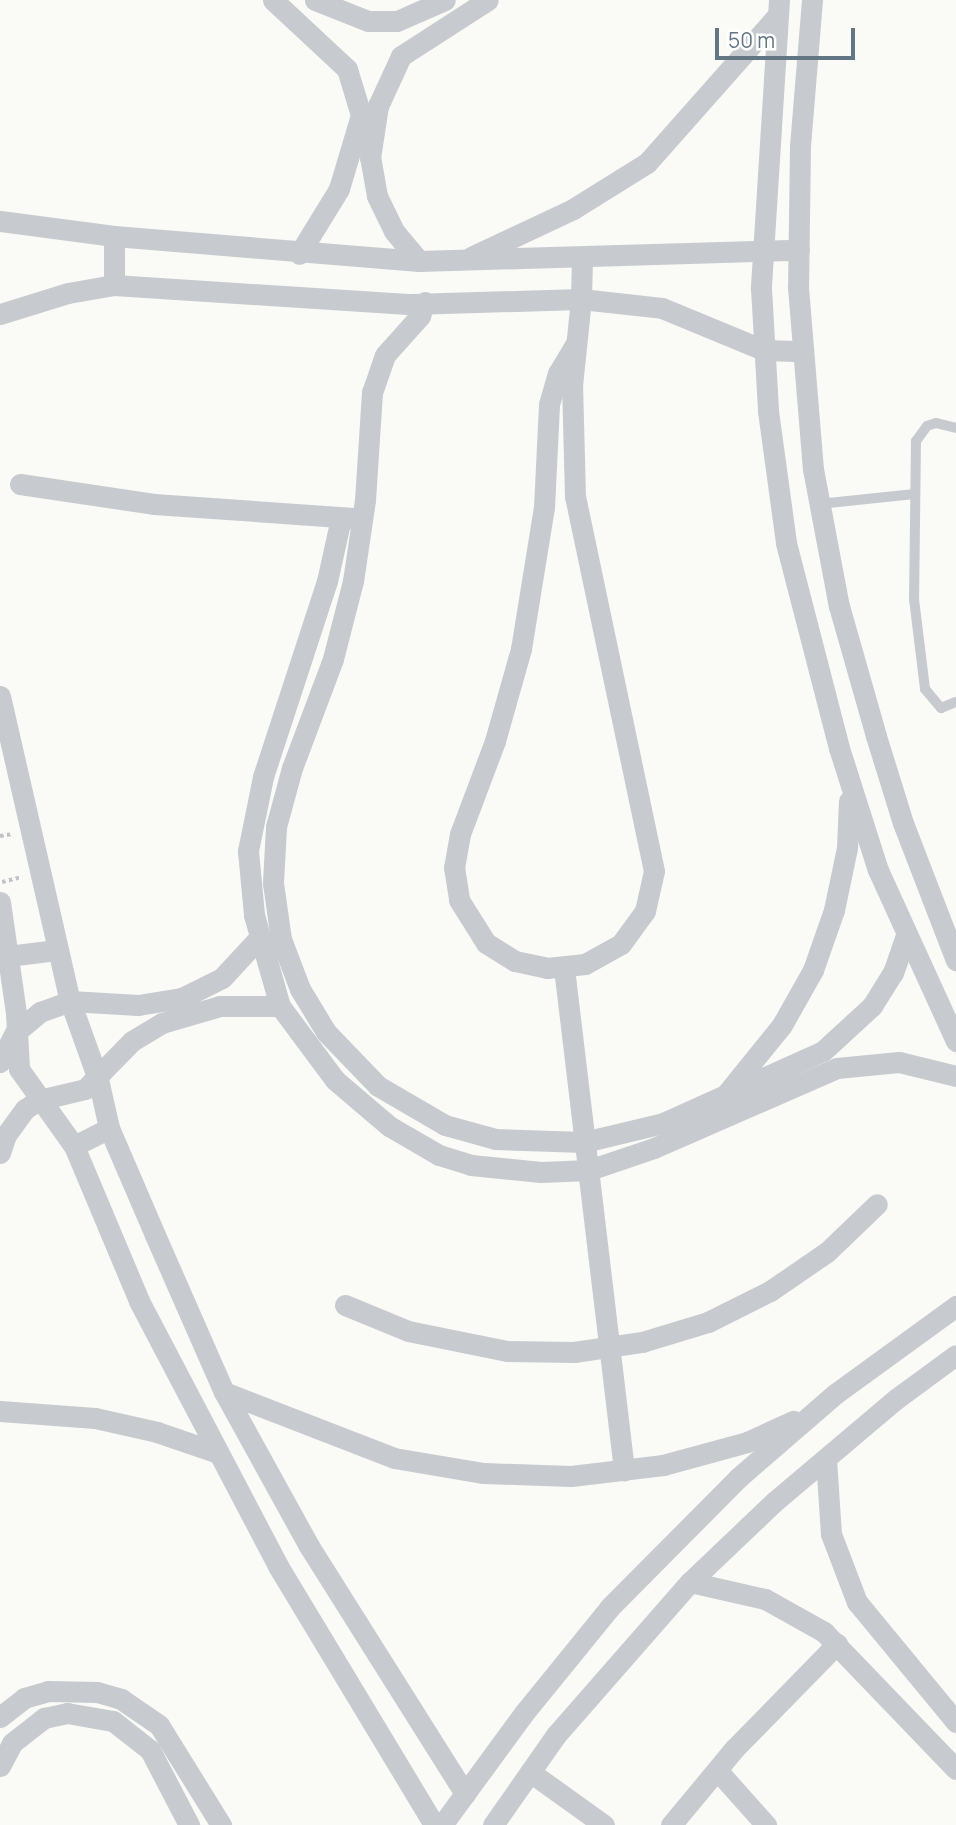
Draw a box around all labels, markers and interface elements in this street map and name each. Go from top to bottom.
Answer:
scale bar [718,14,858,58]
text: 50 m [728,26,775,54]

